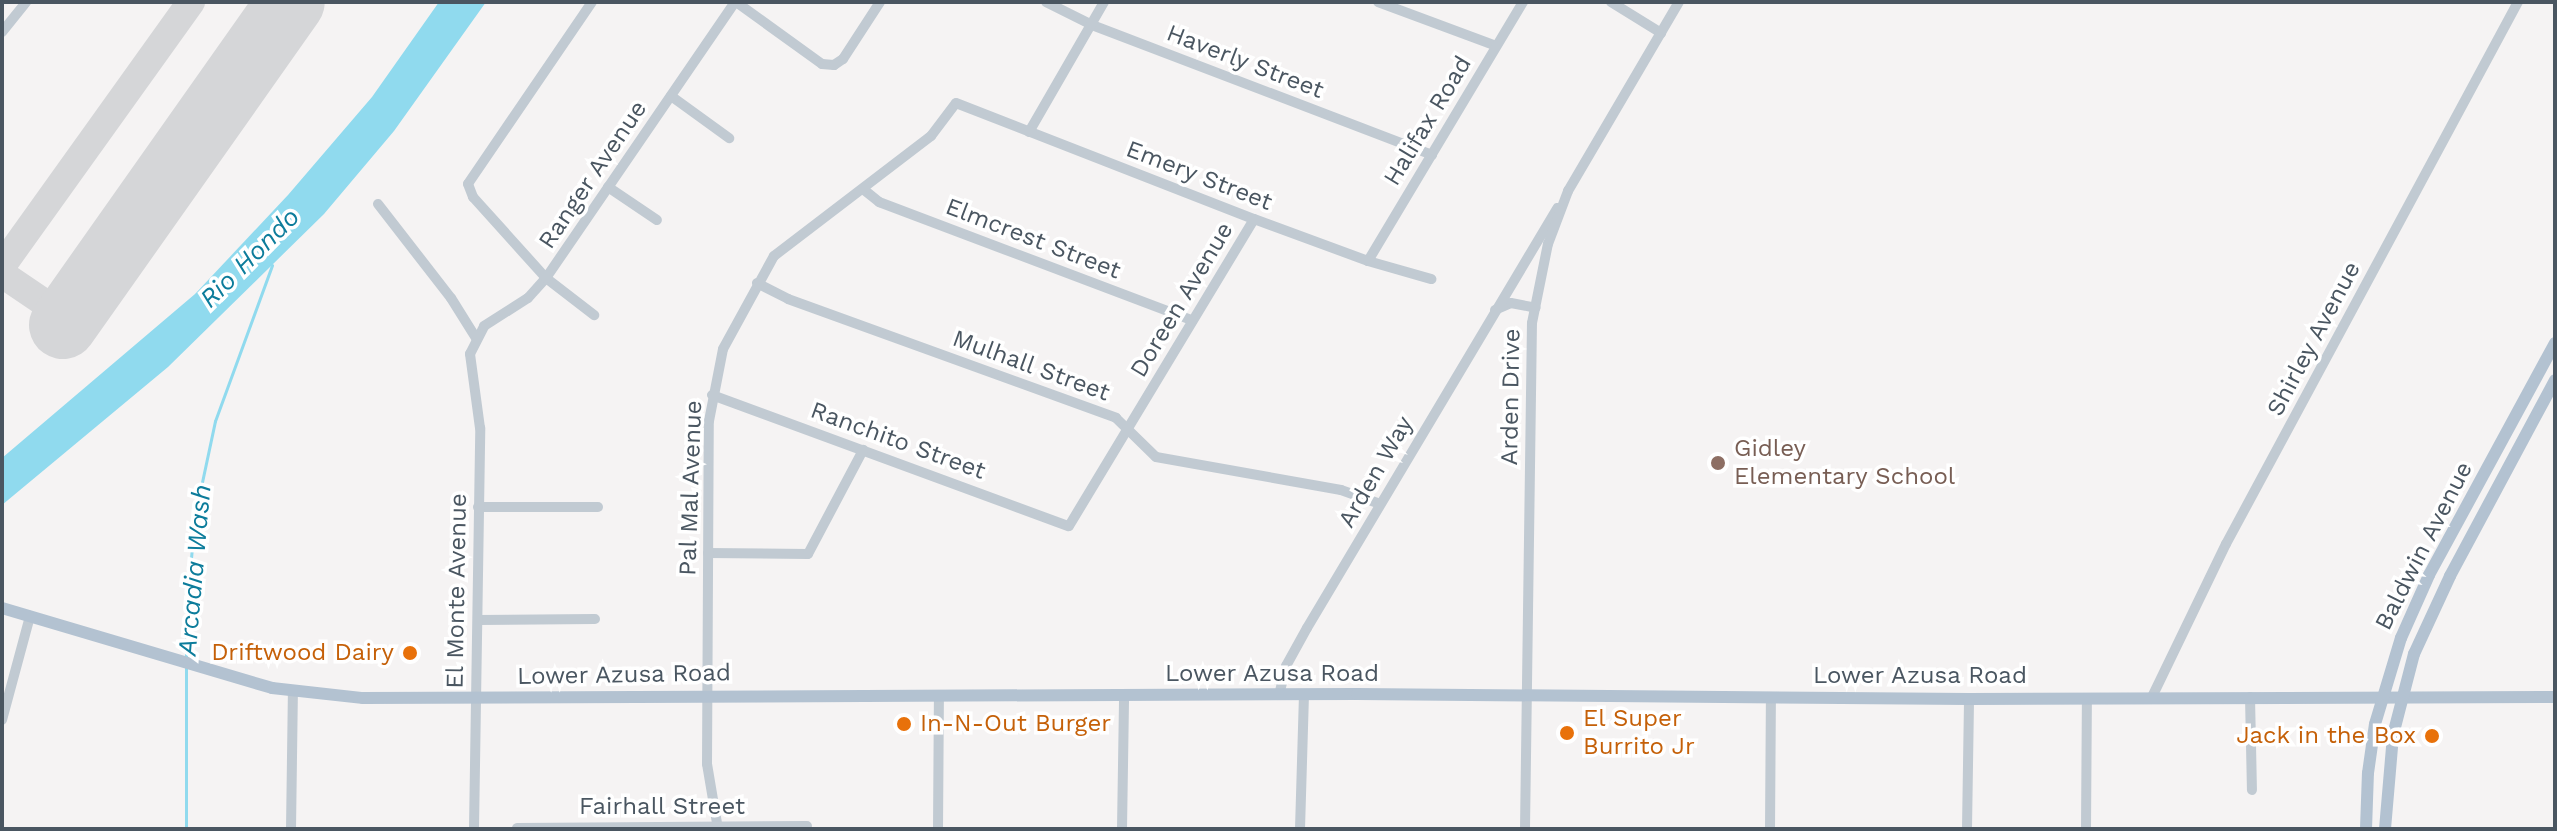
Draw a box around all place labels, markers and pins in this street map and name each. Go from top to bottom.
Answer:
place label: Gidley Elementary School [1734,435,1956,491]
marker: Gidley Elementary School [1709,454,1727,472]
place label: Driftwood Dairy [211,639,394,667]
marker: Driftwood Dairy [401,644,419,662]
place label: El Super Burrito Jr [1583,705,1695,761]
place label: In-N-Out Burger [920,710,1111,738]
marker: In-N-Out Burger [895,715,913,733]
place label: Jack in the Box [2235,722,2416,750]
marker: El Super Burrito Jr [1558,724,1576,742]
marker: Jack in the Box [2423,727,2441,745]

